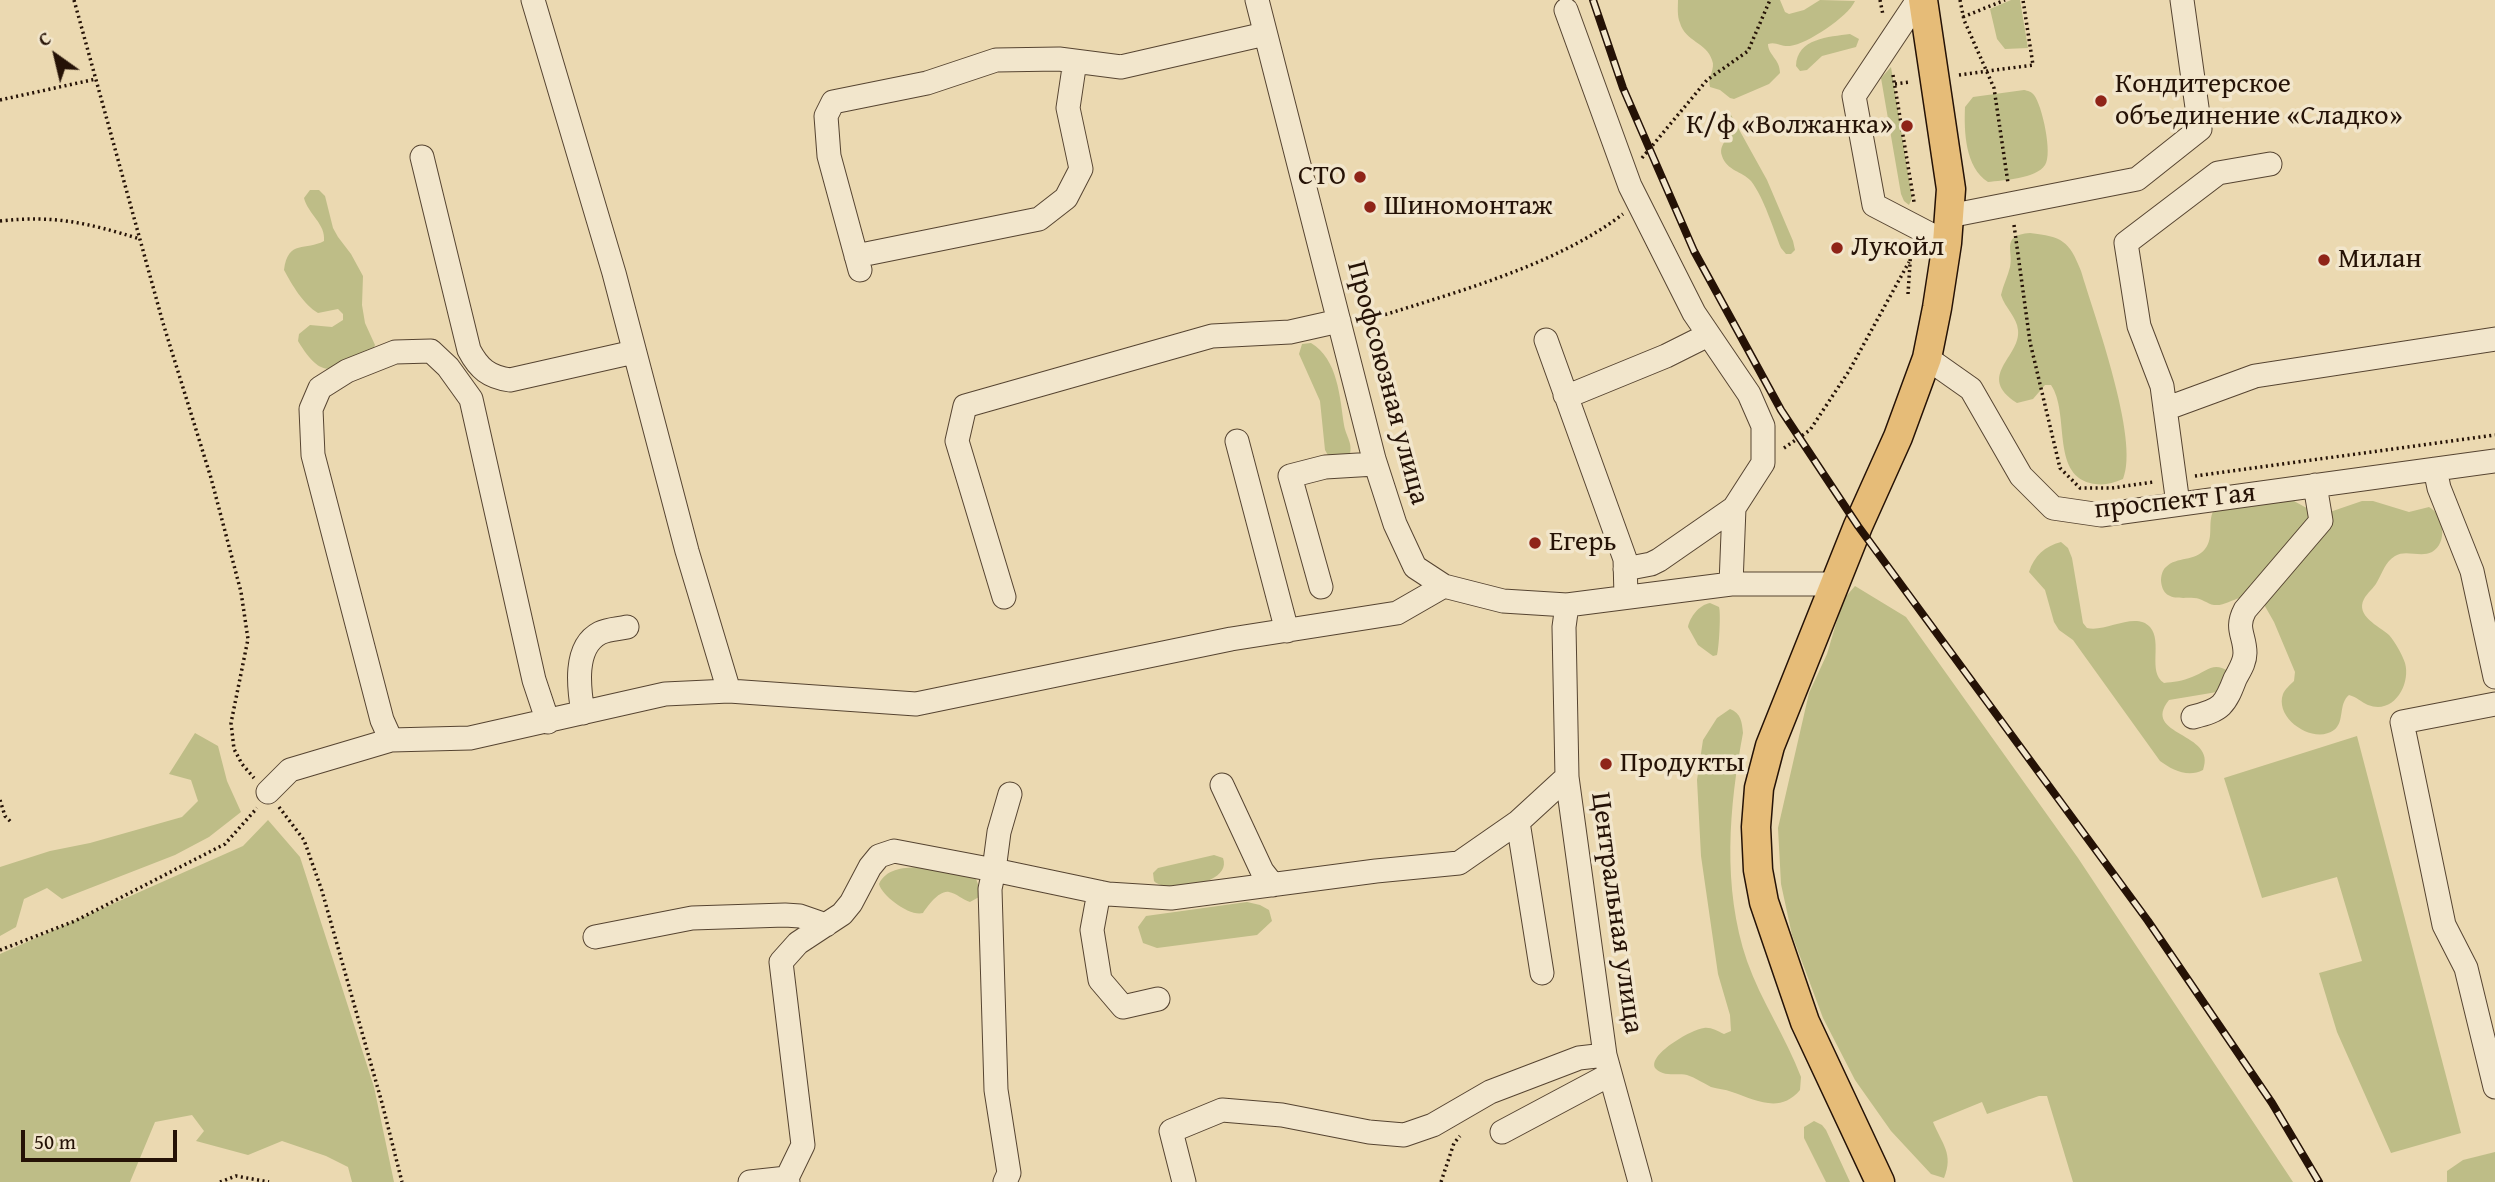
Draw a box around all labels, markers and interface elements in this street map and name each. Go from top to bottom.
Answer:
north arrow [21,21,91,91]
text: С [32,24,57,53]
place label: Кондитерское объединение «Сладко» [2115,68,2402,134]
marker: Кондитерское объединение «Сладко» [2093,93,2109,109]
place label: К/ф «Волжанка» [1686,109,1893,143]
marker: К/ф «Волжанка» [1899,118,1915,134]
place label: СТО [1298,160,1346,194]
marker: СТО [1352,169,1368,185]
place label: Шиномонтаж [1384,190,1552,224]
marker: Шиномонтаж [1362,199,1378,215]
place label: Лукойл [1851,231,1944,265]
marker: Лукойл [1829,240,1845,256]
place label: Милан [2338,243,2422,277]
marker: Милан [2316,252,2332,268]
street label: Профсоюзная улица [1338,258,1436,508]
street label: проспект Гая [2093,477,2257,527]
place label: Егерь [1549,526,1616,560]
marker: Егерь [1527,535,1543,551]
place label: Продукты [1620,747,1745,781]
marker: Продукты [1598,756,1614,772]
street label: Центральная улица [1582,790,1650,1036]
scale bar [24,1116,180,1160]
text: 50 m [34,1126,76,1157]

